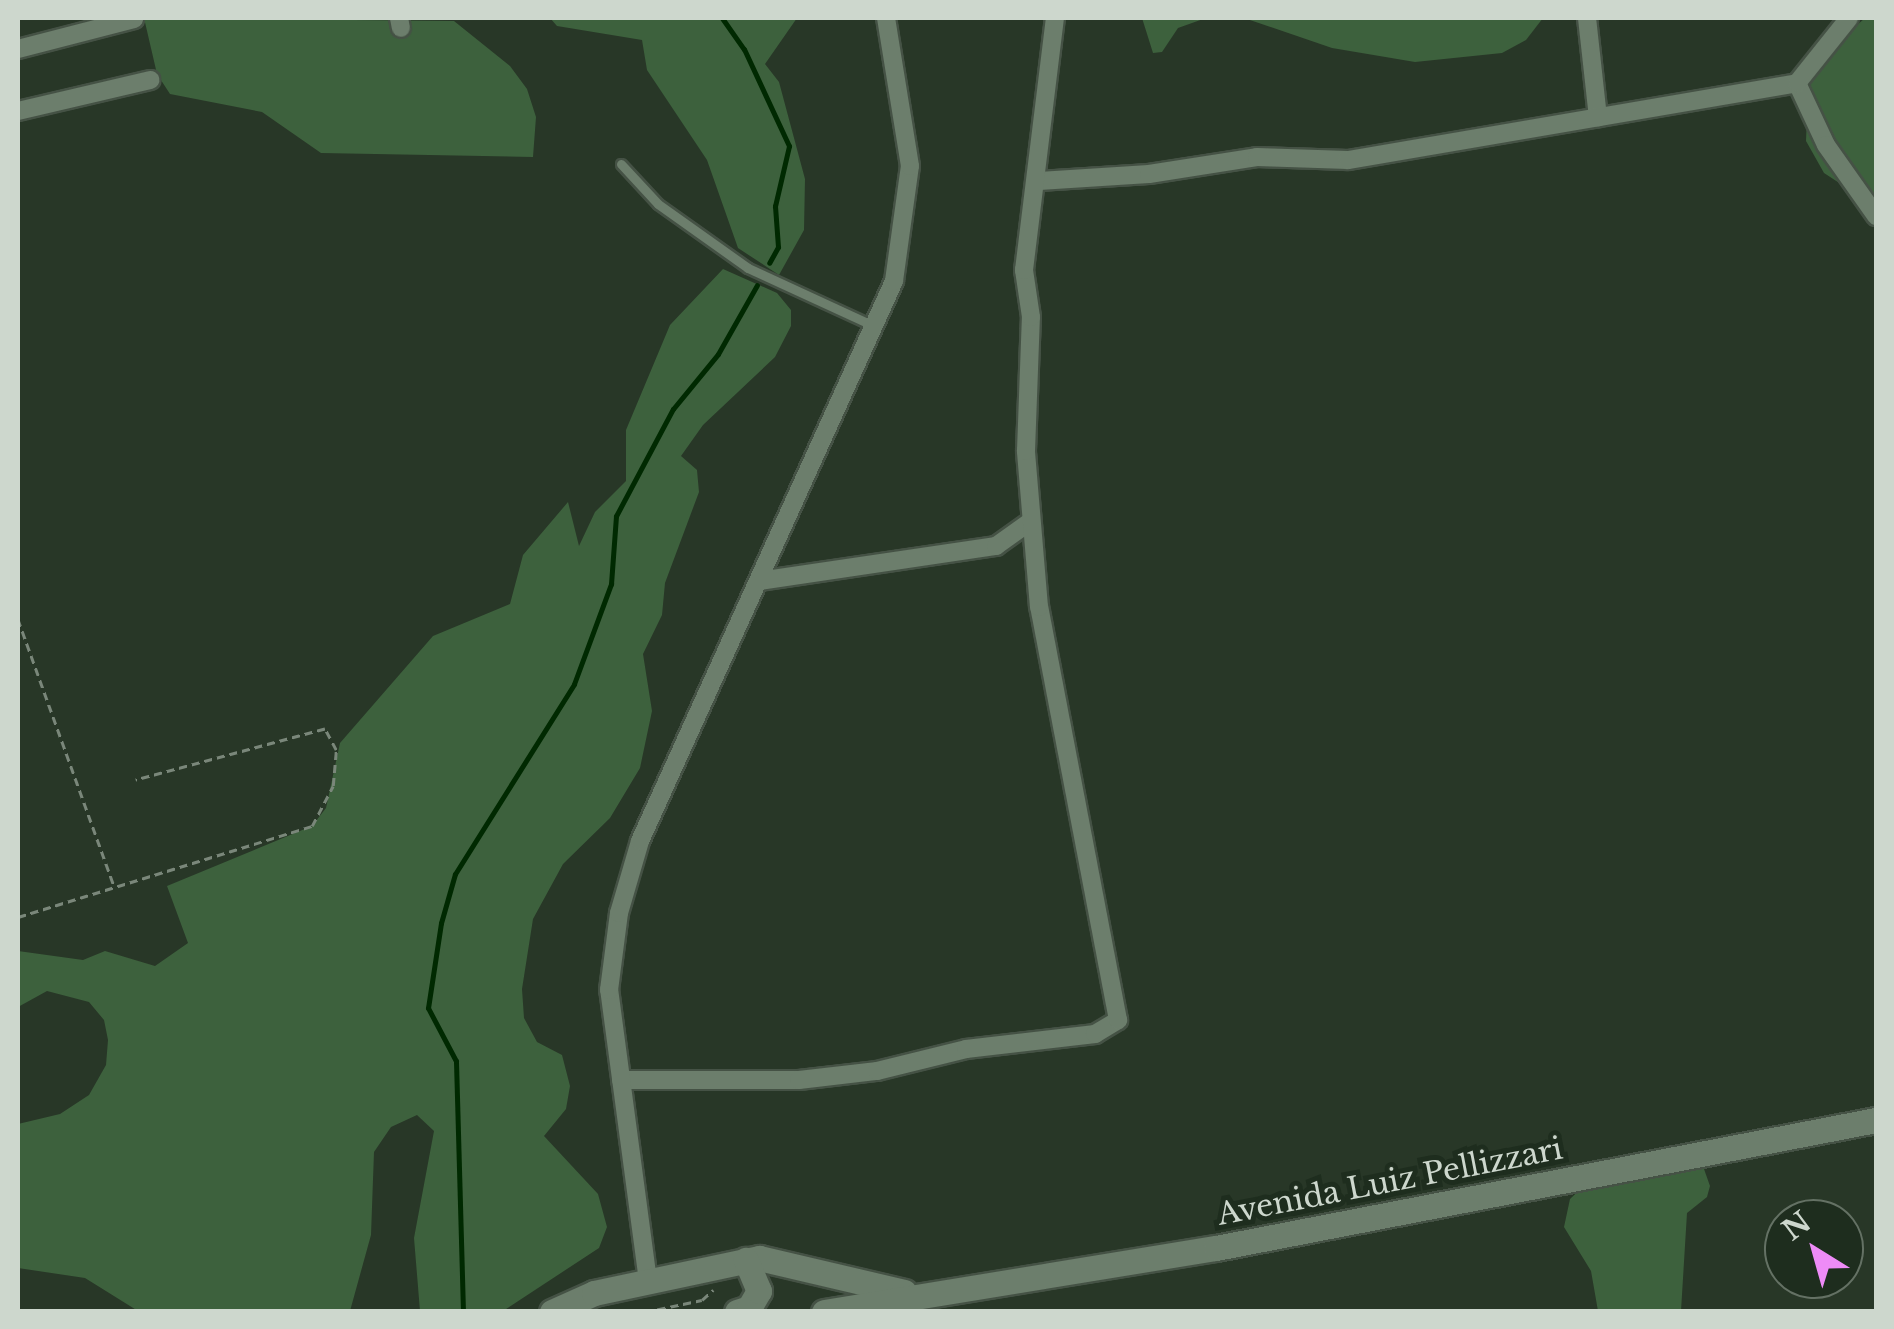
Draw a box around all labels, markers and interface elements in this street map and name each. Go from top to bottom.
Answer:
street label: Avenida Luiz Pellizzari [1214,1131,1566,1233]
north arrow [1764,1199,1864,1299]
text: N [1776,1204,1818,1248]

